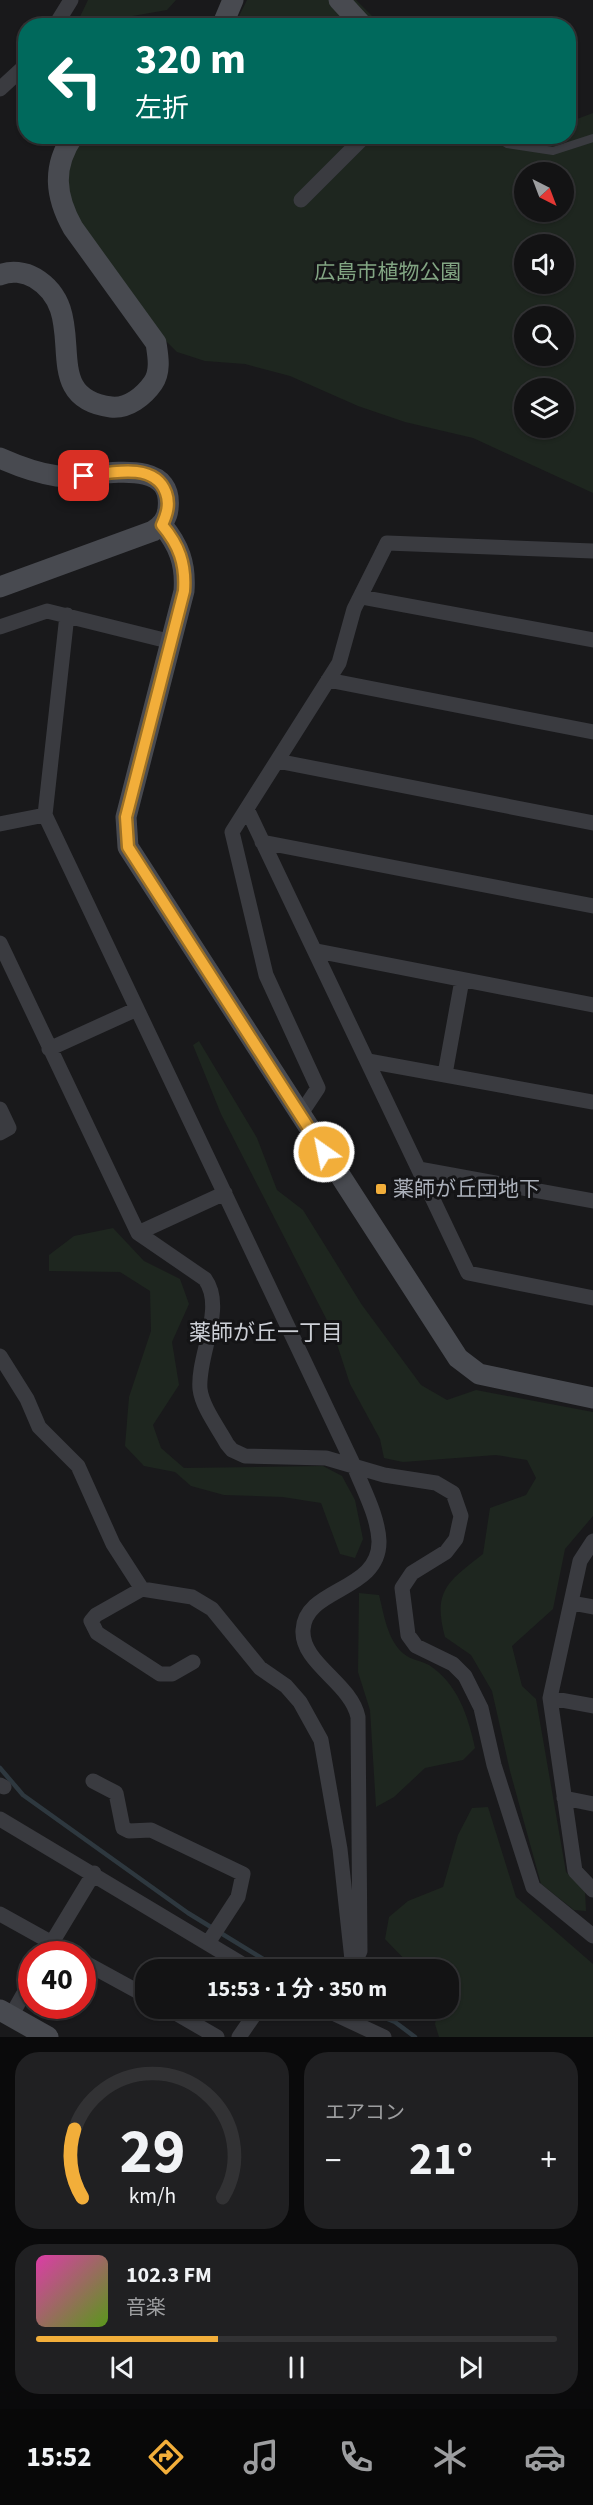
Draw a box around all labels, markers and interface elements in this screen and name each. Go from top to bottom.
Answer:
text: 320 m [135,30,246,90]
icon: left [36,42,114,120]
text: 左折 [135,89,189,128]
north arrow [514,162,574,222]
map controls [514,162,574,438]
button: sound [514,234,574,294]
park label: 広島市植物公園 [315,257,462,287]
button: search [514,306,574,366]
button: layers [514,378,574,438]
pin [58,450,109,501]
icon: arrive [67,459,100,492]
position arrow [292,1120,356,1184]
place label: 薬師が丘団地下 [393,1174,540,1204]
marker: 薬師が丘団地下 [374,1182,388,1196]
district label: 薬師が丘一丁目 [189,1317,343,1349]
speed limit sign: 40 [18,1941,96,2019]
text: 15:53 · 1 分 · 350 m [207,1973,387,2005]
text: エアコン [325,2099,405,2127]
text: 29 [119,2108,185,2197]
text: 21° [409,2128,473,2192]
text: − [325,2137,341,2184]
text: + [541,2137,557,2184]
text: km/h [128,2181,176,2212]
text: 102.3 FM [126,2259,212,2291]
text: 音楽 [126,2294,166,2322]
icon: previous [106,2351,139,2384]
icon: pause [280,2351,313,2384]
icon: next [454,2351,487,2384]
icon: directions [145,2436,187,2478]
icon: music [240,2436,282,2478]
icon: phone [335,2436,377,2478]
icon: climate [429,2436,471,2478]
icon: car [524,2436,566,2478]
text: 15:52 [26,2438,92,2477]

